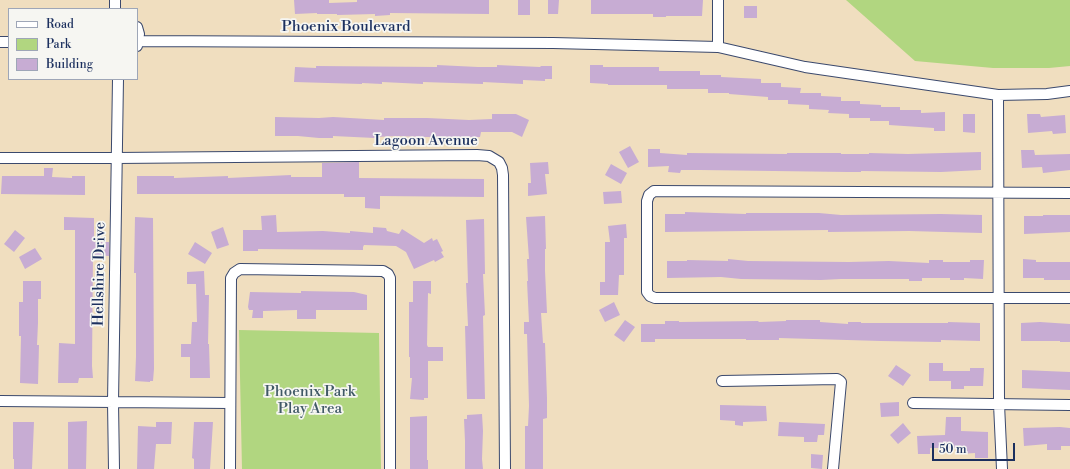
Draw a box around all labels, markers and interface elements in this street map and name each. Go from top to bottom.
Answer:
legend [8,8,138,80]
text: Road [46,17,74,32]
street label: Phoenix Boulevard [281,18,411,36]
text: Park [46,37,71,52]
text: Building [46,57,93,72]
street label: Lagoon Avenue [374,132,478,150]
street label: Hellshire Drive [90,222,110,326]
park label: Phoenix Park Play Area [265,383,355,418]
scale bar [934,435,1017,461]
text: 50 m [939,442,967,457]

